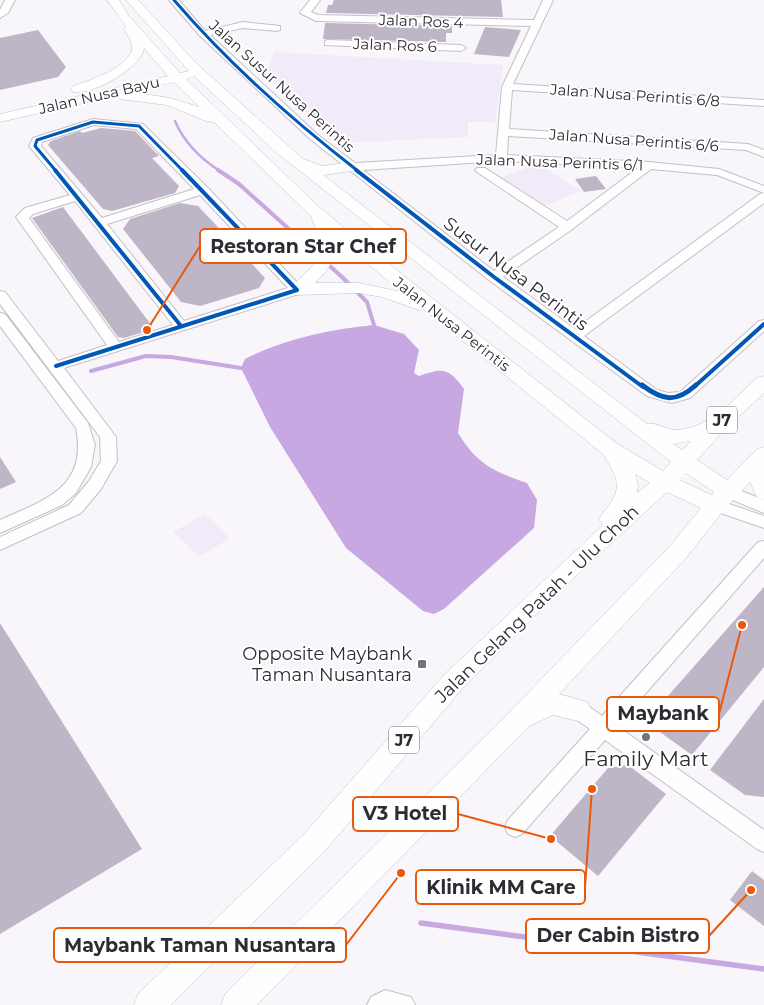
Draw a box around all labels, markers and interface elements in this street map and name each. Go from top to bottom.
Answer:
street label: Jalan Ros 4 [377,10,464,32]
street label: Jalan Susur Nusa Perintis [204,15,359,156]
street label: Jalan Ros 6 [352,34,437,56]
street label: Jalan Nusa Bayu [36,72,161,118]
street label: Jalan Nusa Perintis 6/8 [548,80,721,110]
street label: Jalan Nusa Perintis 6/6 [548,125,719,155]
street label: Jalan Nusa Perintis 6/1 [475,150,644,174]
street label: Susur Nusa Perintis [439,212,593,336]
callout: Restoran Star Chef [200,229,406,263]
text: Restoran Star Chef [210,235,397,258]
street label: Jalan Nusa Perintis [389,272,514,375]
road number: J7 [707,406,737,434]
street label: Jalan Gelang Patah - Ulu Choh [430,501,644,708]
place label: Opposite Maybank Taman Nusantara [242,643,412,686]
marker: Opposite Maybank Taman Nusantara [416,658,428,670]
callout: Maybank [607,697,719,731]
text: Maybank [617,702,709,725]
road number: J7 [389,726,419,754]
marker: Family Mart [640,731,652,743]
place label: Family Mart [583,746,709,771]
callout: V3 Hotel [353,797,458,831]
text: V3 Hotel [362,802,447,825]
callout: Klinik MM Care [416,870,585,904]
text: Klinik MM Care [426,876,576,899]
callout: Der Cabin Bistro [526,919,709,953]
text: Der Cabin Bistro [536,924,700,947]
callout: Maybank Taman Nusantara [54,928,346,962]
text: Maybank Taman Nusantara [64,934,336,957]

